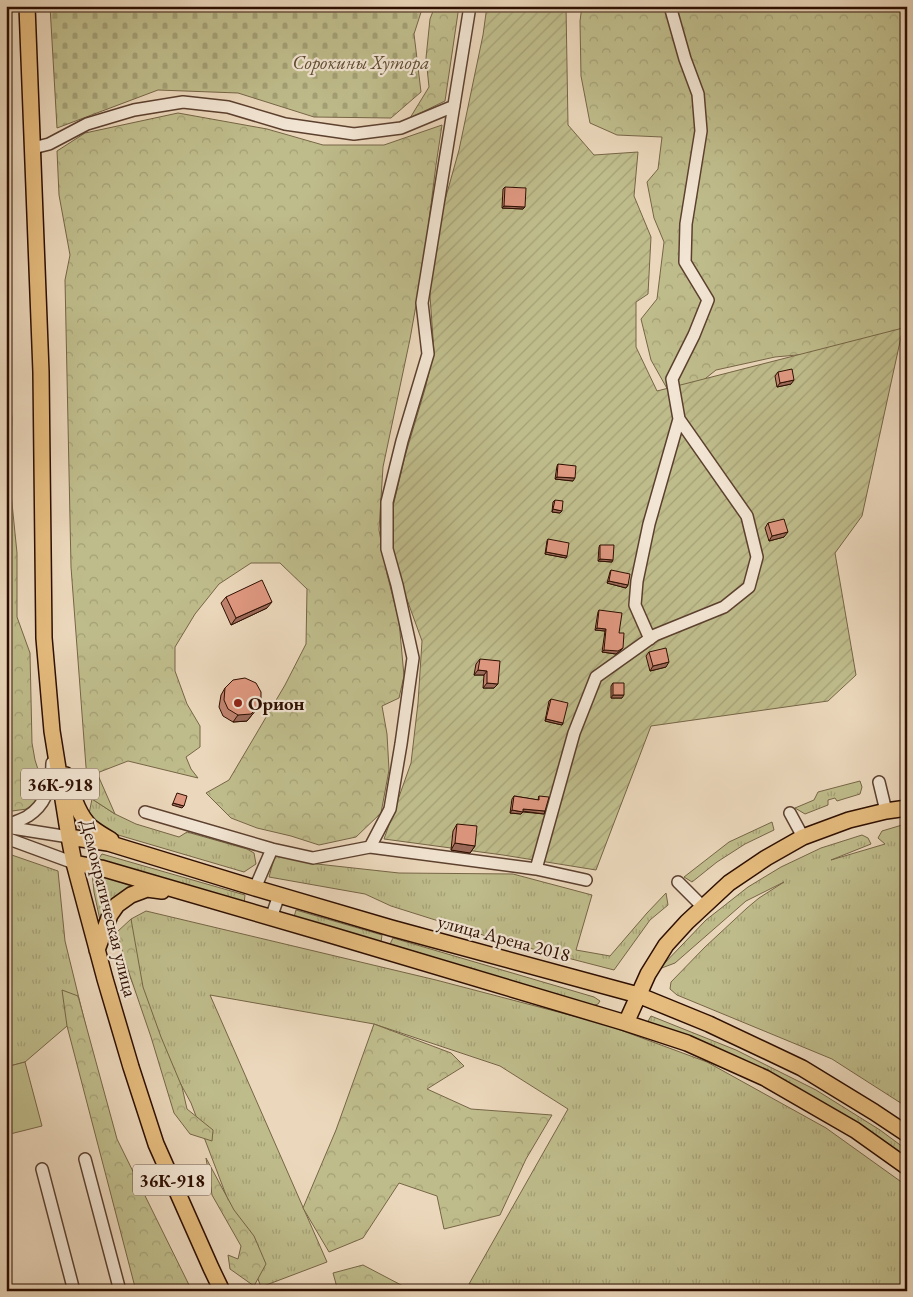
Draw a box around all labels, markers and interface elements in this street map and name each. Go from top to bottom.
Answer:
park label: Сорокины Хутора [292,50,430,75]
place label: Орион [248,691,305,716]
marker: Орион [232,697,244,709]
road number: 36К-918 [21,769,99,800]
street label: Демократическая улица [75,817,143,1000]
street label: улица Арена 2018 [435,908,573,968]
road number: 36К-918 [133,1164,211,1196]

